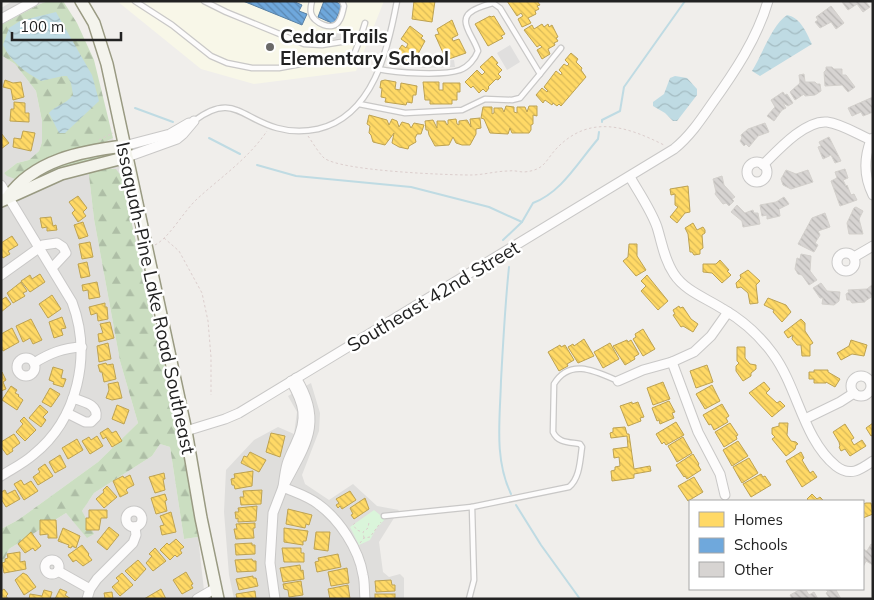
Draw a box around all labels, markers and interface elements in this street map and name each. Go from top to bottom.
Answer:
scale bar [12,10,121,42]
text: 100 m [20,17,64,36]
place label: Cedar Trails Elementary School [280,24,449,70]
marker: Cedar Trails Elementary School [264,41,276,53]
street label: Issaquah-Pine Lake Road Southeast [111,140,201,457]
street label: Southeast 42nd Street [342,235,524,357]
legend [689,500,864,590]
text: Homes [734,510,783,529]
text: Schools [734,535,788,554]
text: Other [734,560,774,579]

